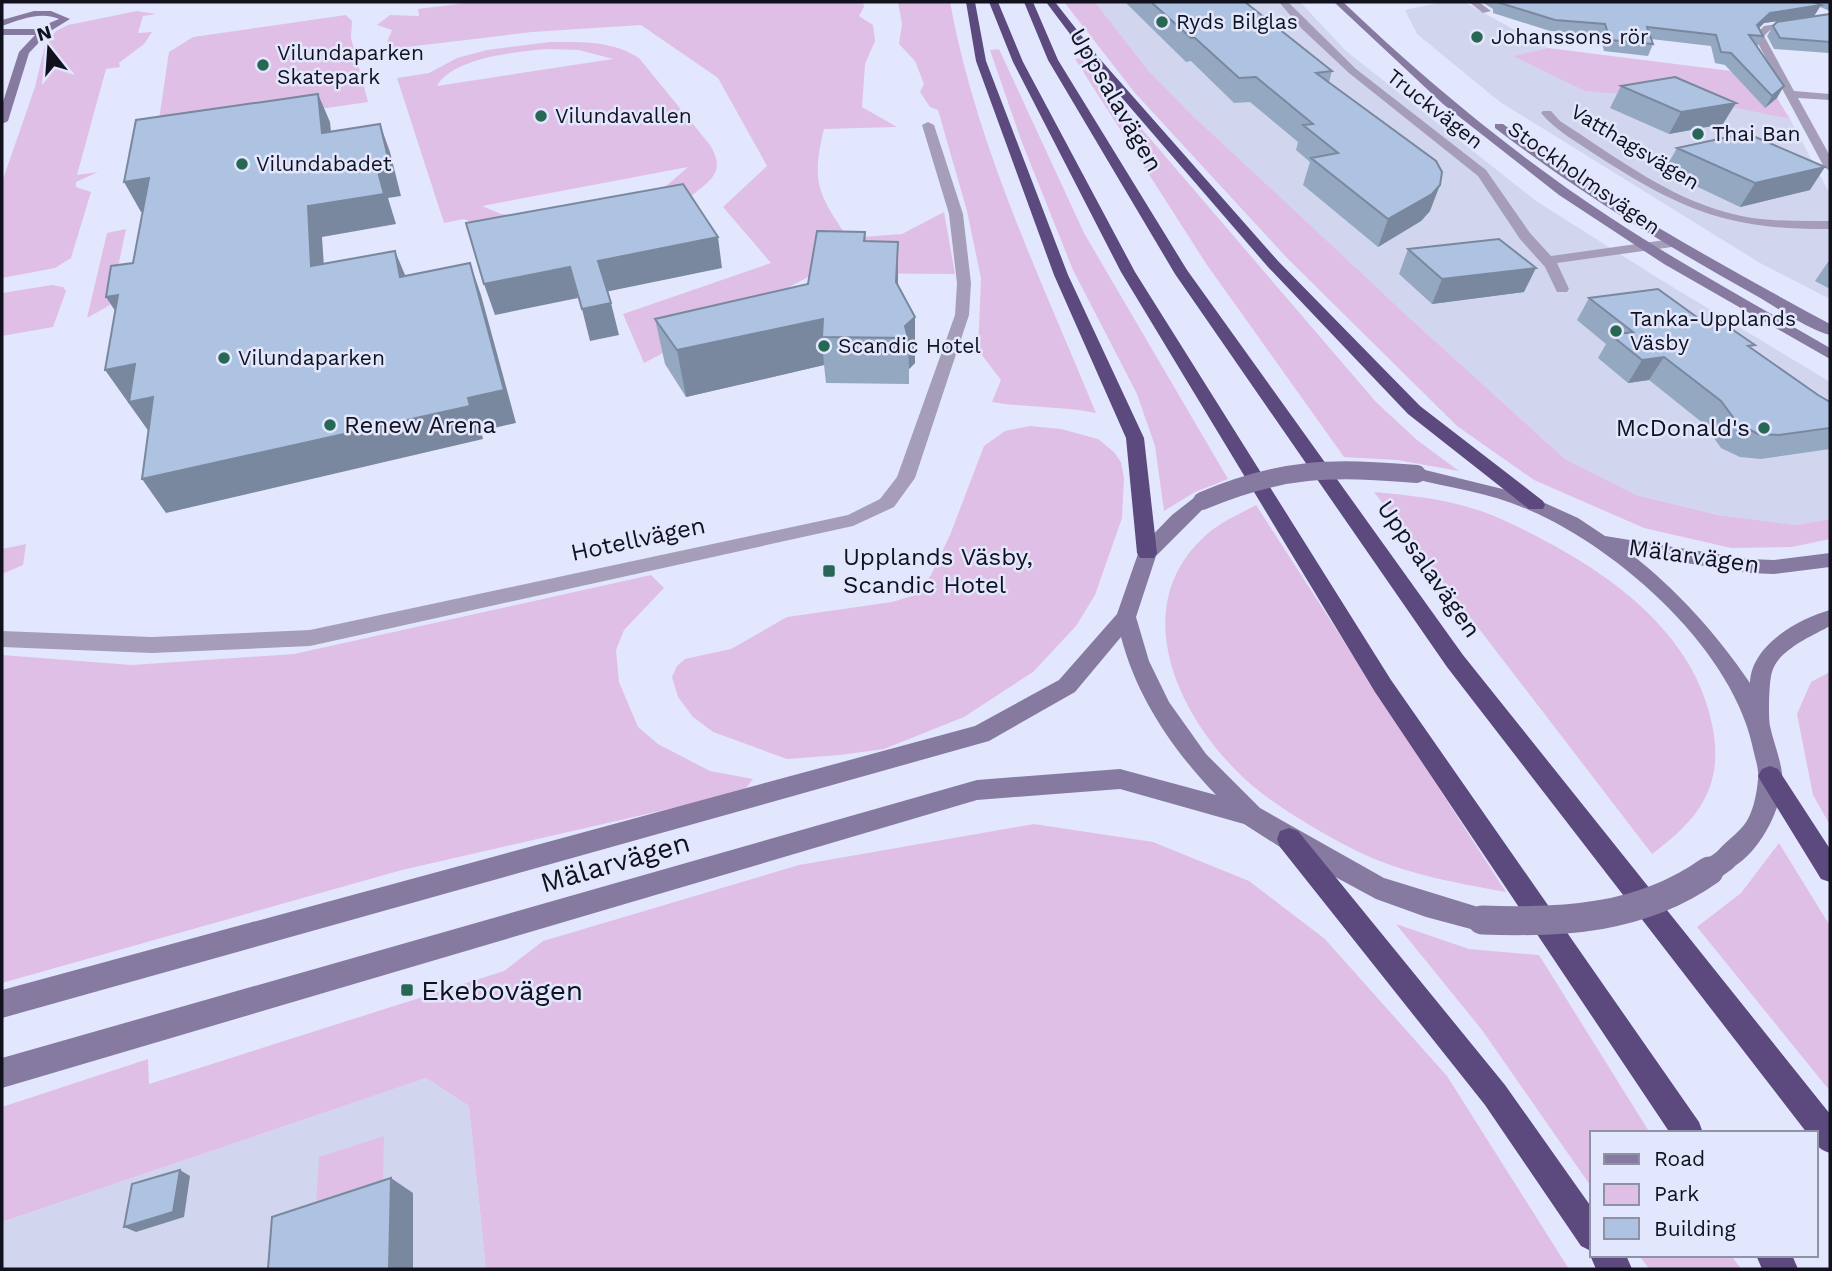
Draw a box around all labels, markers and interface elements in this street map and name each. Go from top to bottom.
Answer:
place label: Ryds Bilglas [1176,9,1298,34]
north arrow [14,14,84,84]
marker: Ryds Bilglas [1154,14,1170,30]
text: N [34,20,54,46]
street label: Uppsalavägen [1064,23,1168,177]
place label: Johanssons rör [1491,24,1649,49]
marker: Johanssons rör [1469,29,1485,45]
place label: Vilundaparken Skatepark [277,40,424,89]
marker: Vilundaparken Skatepark [255,57,271,73]
street label: Truckvägen [1382,63,1488,154]
street label: Vatthagsvägen [1566,98,1704,195]
place label: Vilundavallen [555,103,692,128]
marker: Vilundavallen [533,108,549,124]
street label: Stockholmsvägen [1503,116,1665,240]
place label: Thai Ban [1712,121,1801,146]
marker: Thai Ban [1690,126,1706,142]
place label: Vilundabadet [256,151,392,176]
marker: Vilundabadet [234,156,250,172]
place label: Tanka-Upplands Väsby [1630,306,1796,355]
marker: Tanka-Upplands Väsby [1608,323,1624,339]
place label: Scandic Hotel [838,333,981,358]
marker: Scandic Hotel [816,338,832,354]
place label: Vilundaparken [238,345,385,370]
marker: Vilundaparken [216,350,232,366]
place label: Renew Arena [344,411,496,439]
place label: McDonald's [1616,414,1750,442]
marker: Renew Arena [322,417,338,433]
marker: McDonald's [1756,420,1772,436]
street label: Uppsalavägen [1371,495,1487,643]
street label: Hotellvägen [568,511,708,567]
street label: Mälarvägen [1627,533,1761,579]
place label: Upplands Väsby, Scandic Hotel [843,543,1033,599]
marker: Upplands Väsby, Scandic Hotel [821,563,837,579]
street label: Mälarvägen [537,825,694,900]
place label: Ekebovägen [421,974,583,1007]
marker: Ekebovägen [399,982,415,998]
legend [1590,1131,1818,1257]
text: Road [1654,1146,1705,1171]
text: Park [1654,1181,1699,1206]
text: Building [1654,1216,1736,1241]

